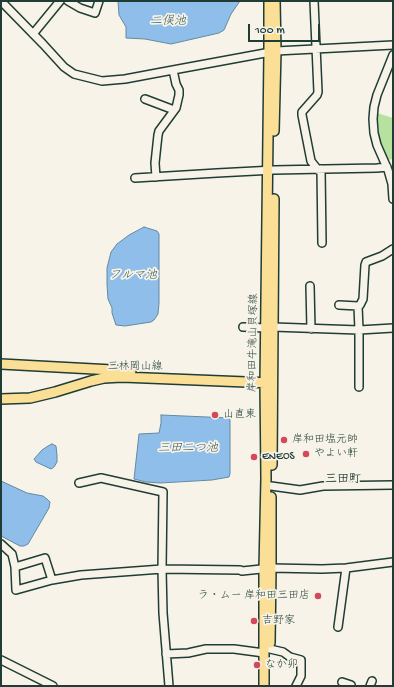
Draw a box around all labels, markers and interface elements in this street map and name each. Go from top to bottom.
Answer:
water label: 二俣池 [150,15,186,29]
scale bar [250,16,322,42]
text: 100 m [255,24,285,38]
water label: フルマ池 [109,269,157,283]
street label: 岸和田牛滝山貝塚線 [247,293,261,393]
street label: 三林岡山線 [108,360,162,374]
place label: 山直東 [223,408,256,422]
marker: 山直東 [210,410,220,420]
place label: 岸和田塩元帥 [292,433,358,447]
marker: 岸和田塩元帥 [279,435,289,445]
water label: 三田二つ池 [158,442,218,456]
place label: やよい軒 [314,447,358,461]
marker: やよい軒 [301,449,311,459]
place label: ENEOS [262,450,295,464]
marker: ENEOS [249,452,259,462]
district label: 三田町 [325,473,361,487]
place label: ラ・ムー 岸和田三田店 [198,589,310,603]
marker: ラ・ムー 岸和田三田店 [313,591,323,601]
place label: 吉野家 [262,614,295,628]
marker: 吉野家 [249,616,259,626]
place label: なか卯 [265,658,298,672]
marker: なか卯 [252,660,262,670]

